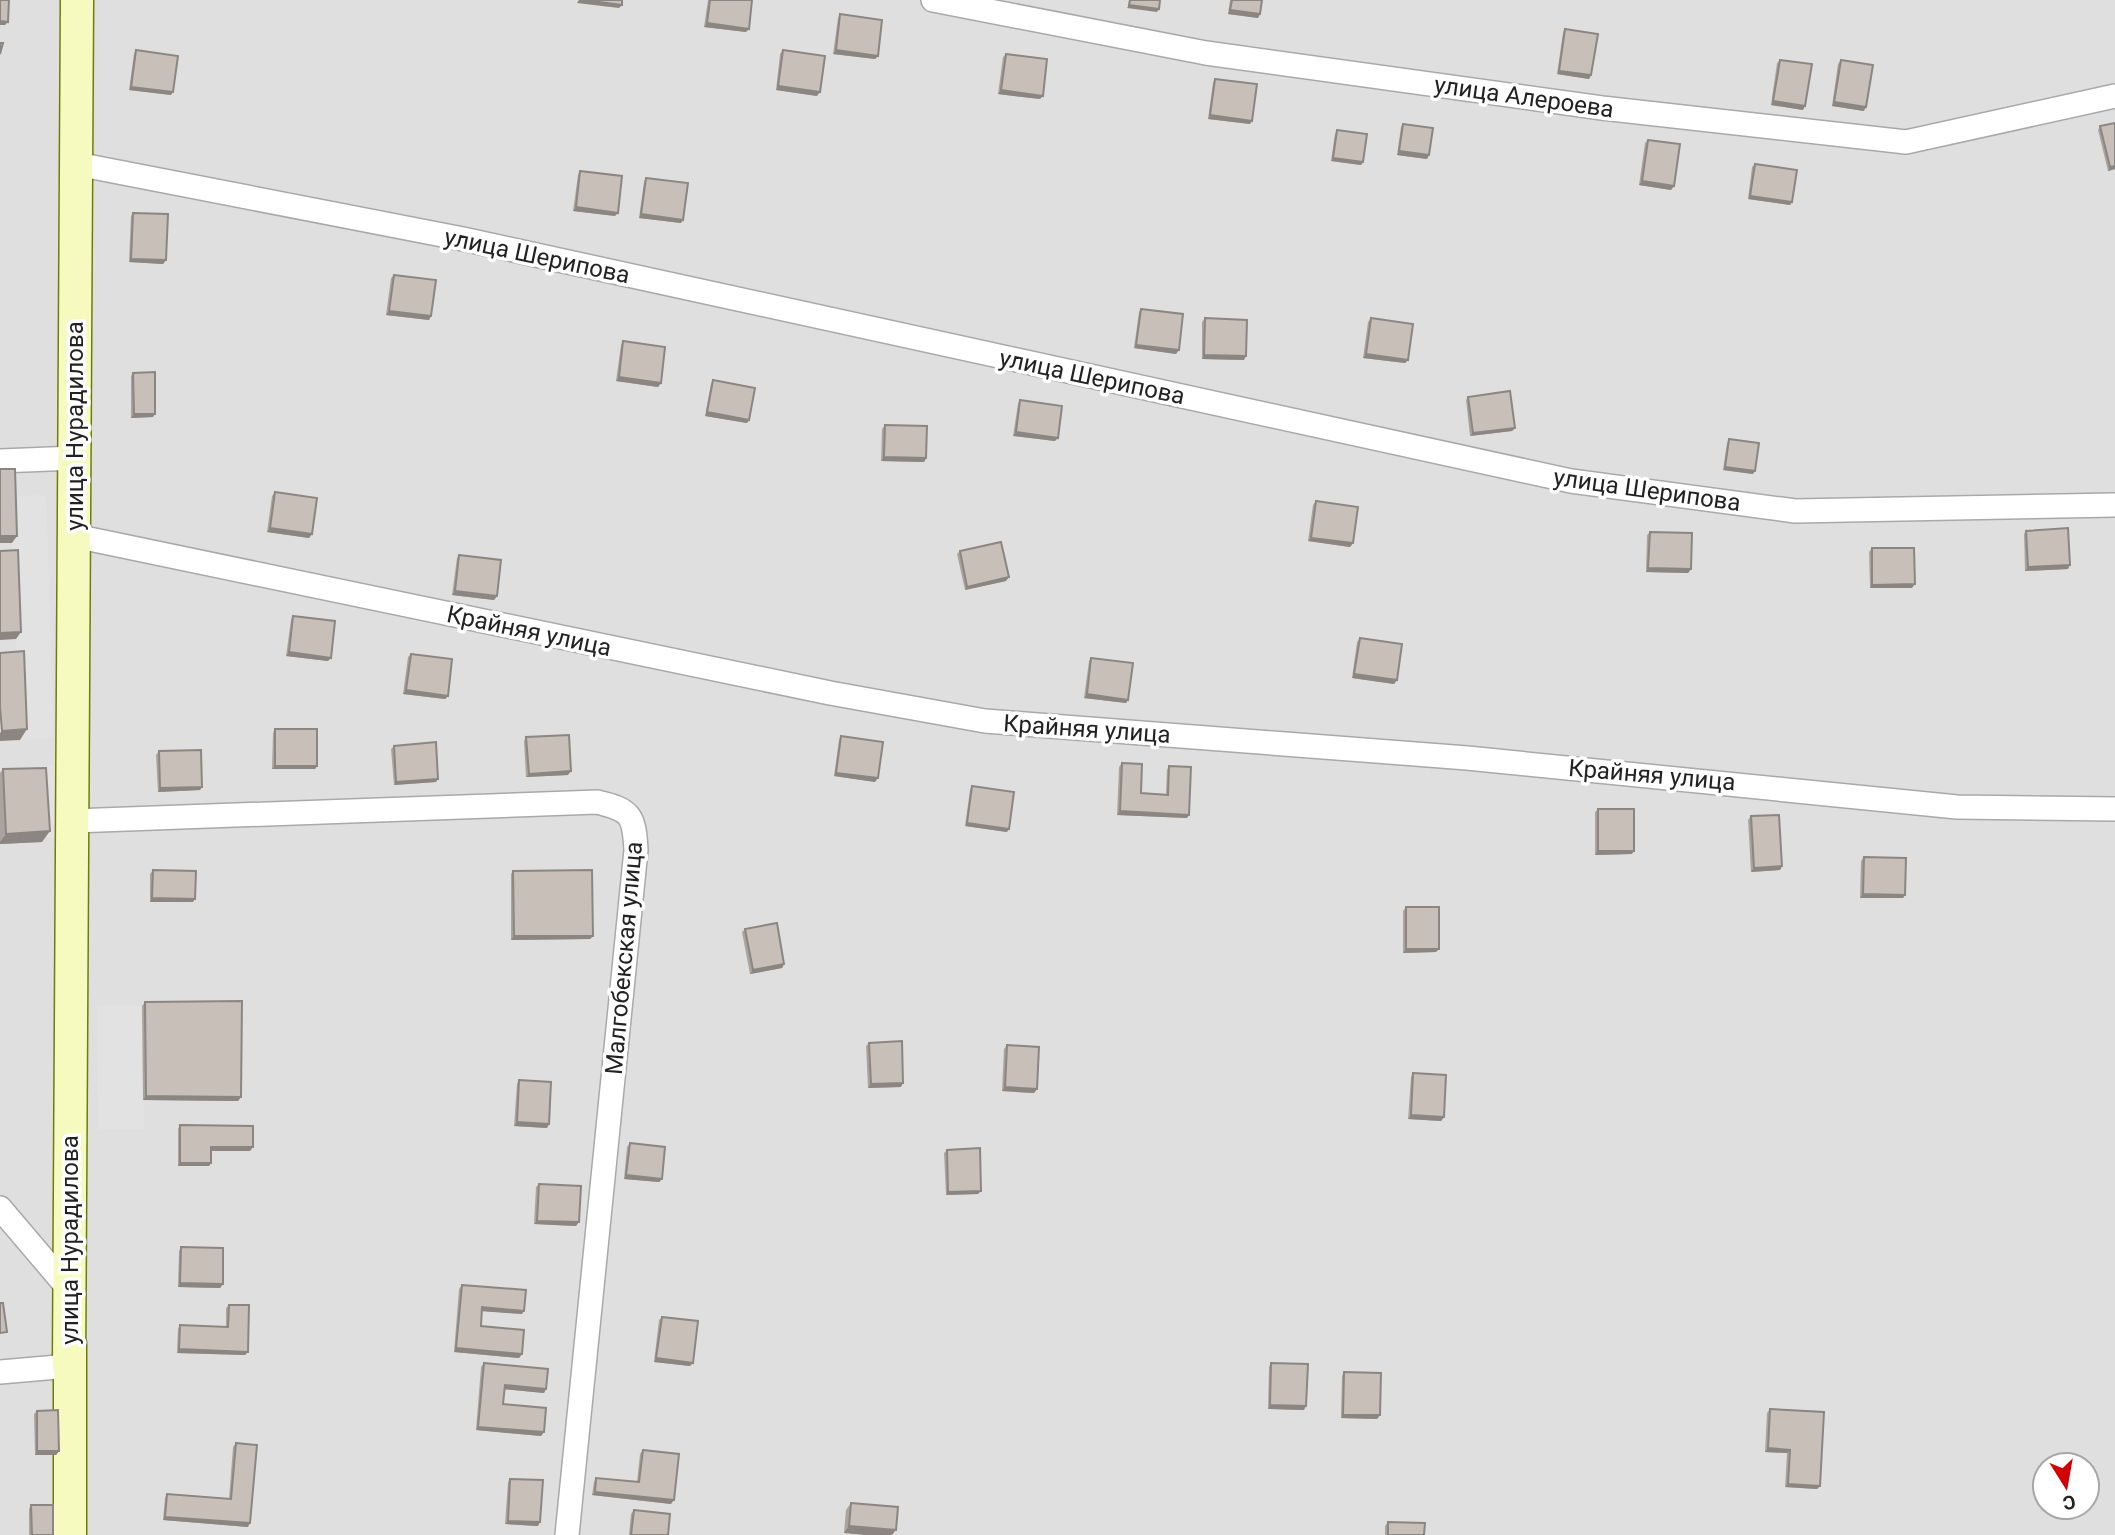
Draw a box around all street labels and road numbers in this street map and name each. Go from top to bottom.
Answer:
street label: улица Алероева [1432,71,1616,123]
street label: улица Шерипова [442,223,632,289]
street label: улица Нурадилова [61,321,89,531]
street label: улица Шерипова [997,344,1187,410]
street label: улица Шерипова [1552,463,1742,517]
street label: Крайняя улица [444,600,614,662]
street label: Крайняя улица [1002,709,1172,749]
street label: Крайняя улица [1567,754,1737,796]
street label: Малгобекская улица [600,840,648,1076]
street label: улица Нурадилова [56,1135,84,1345]

